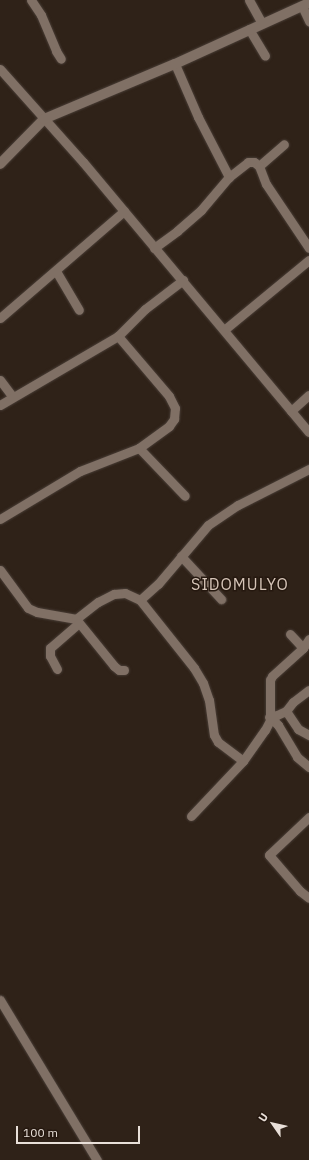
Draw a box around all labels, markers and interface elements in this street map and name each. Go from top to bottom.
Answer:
district label: SIDOMULYO [191,574,289,594]
north arrow [253,1104,293,1144]
text: U [255,1110,271,1124]
scale bar [18,1118,142,1144]
text: 100 m [23,1125,58,1140]

